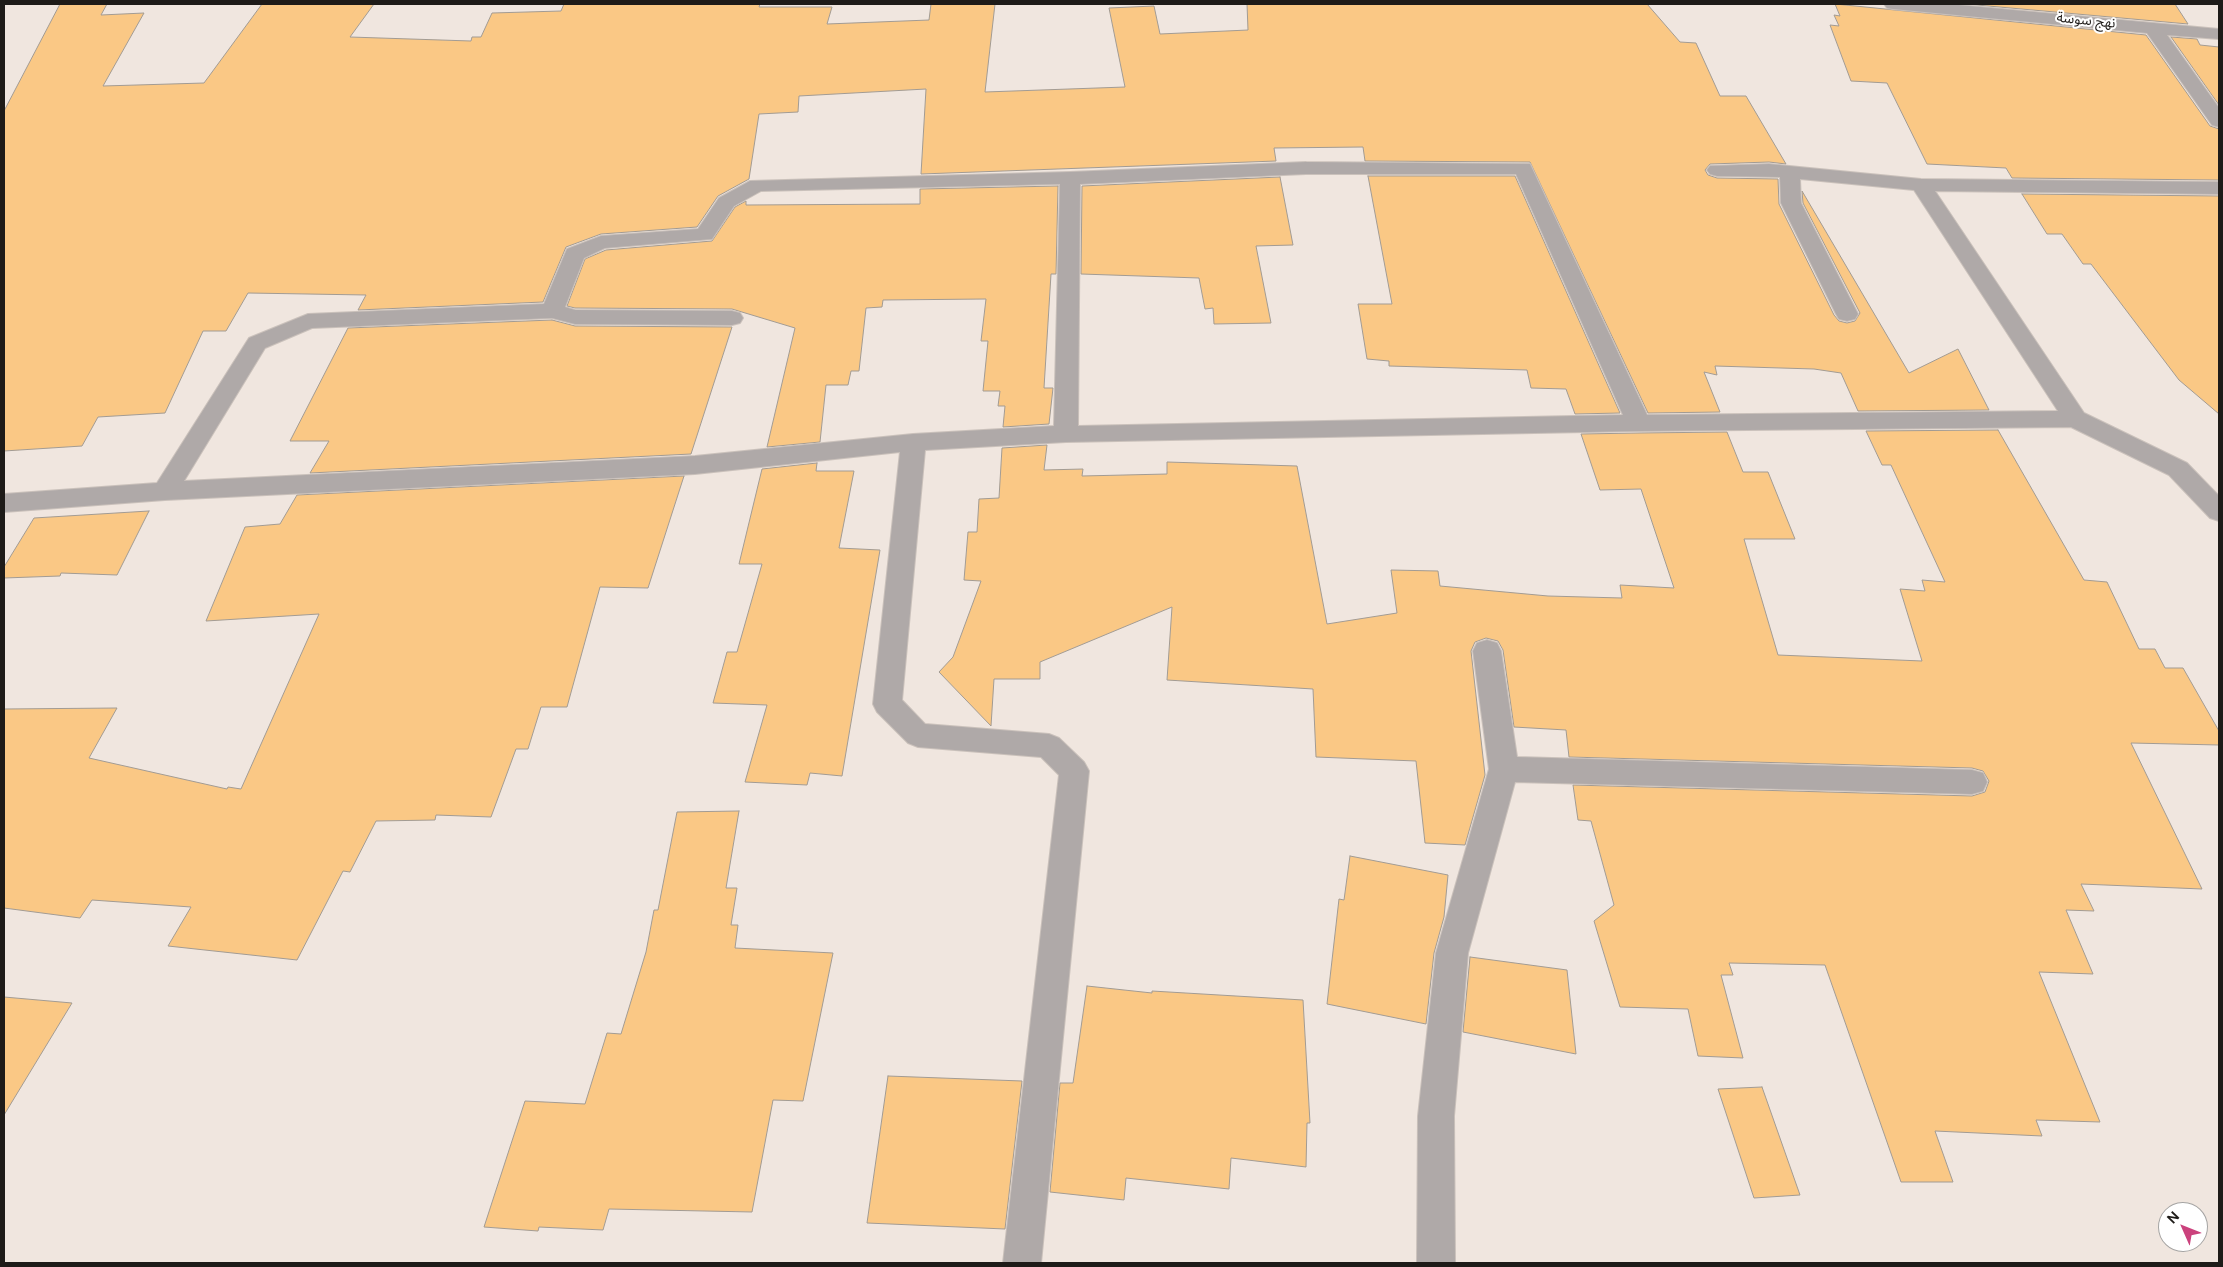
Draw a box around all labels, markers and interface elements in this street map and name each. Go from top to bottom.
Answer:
street label: نهج سوسة [2056,10,2116,32]
north arrow [2158,1202,2208,1252]
text: N [2163,1207,2183,1227]

